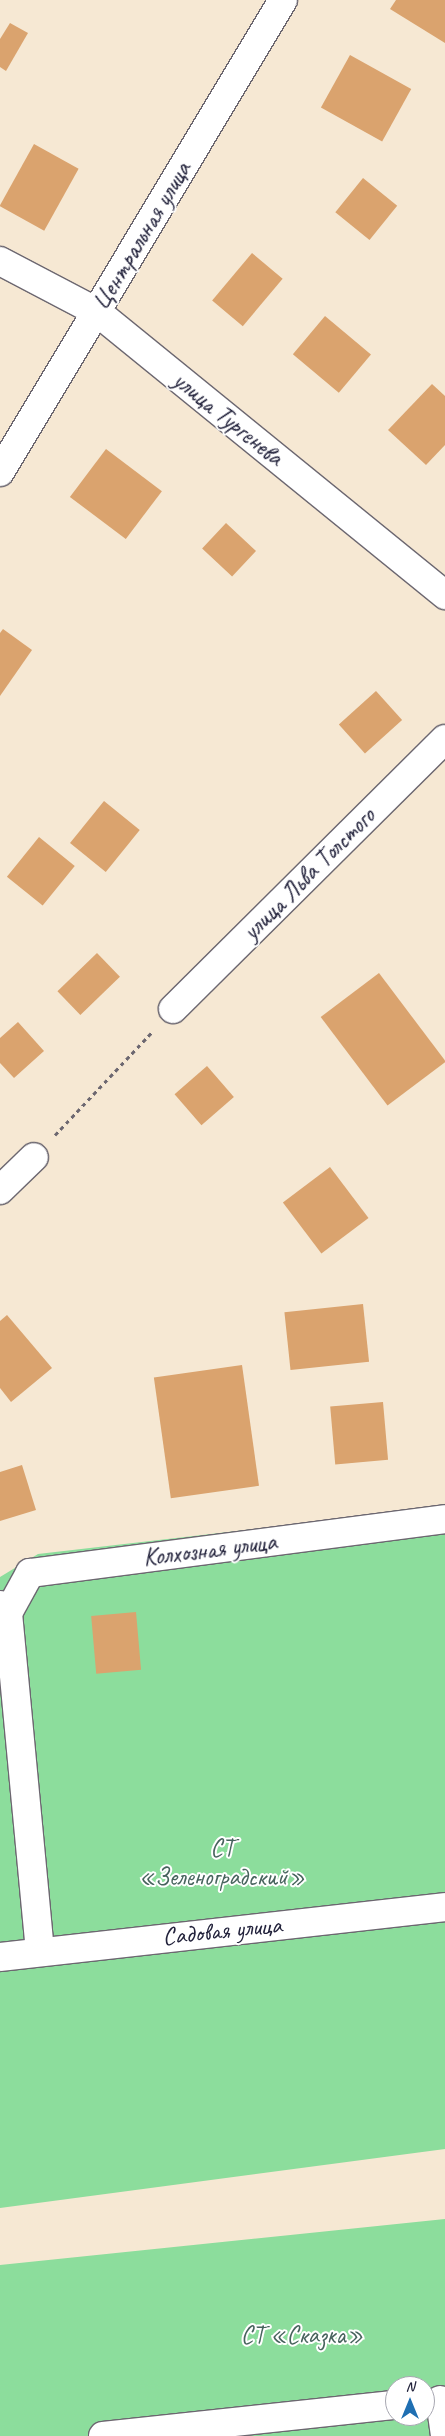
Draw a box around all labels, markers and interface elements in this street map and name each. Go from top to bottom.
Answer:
street label: Центральная улица [86,156,198,316]
street label: улица Тургенева [167,365,289,473]
street label: улица Льва Толстого [237,802,381,946]
street label: Колхозная улица [140,1527,280,1573]
park label: СТ «Зеленоградский» [139,1834,305,1893]
street label: Садовая улица [160,1910,284,1952]
park label: СТ «Сказка» [241,2320,363,2350]
north arrow [385,2376,435,2426]
text: N [406,2378,414,2395]

